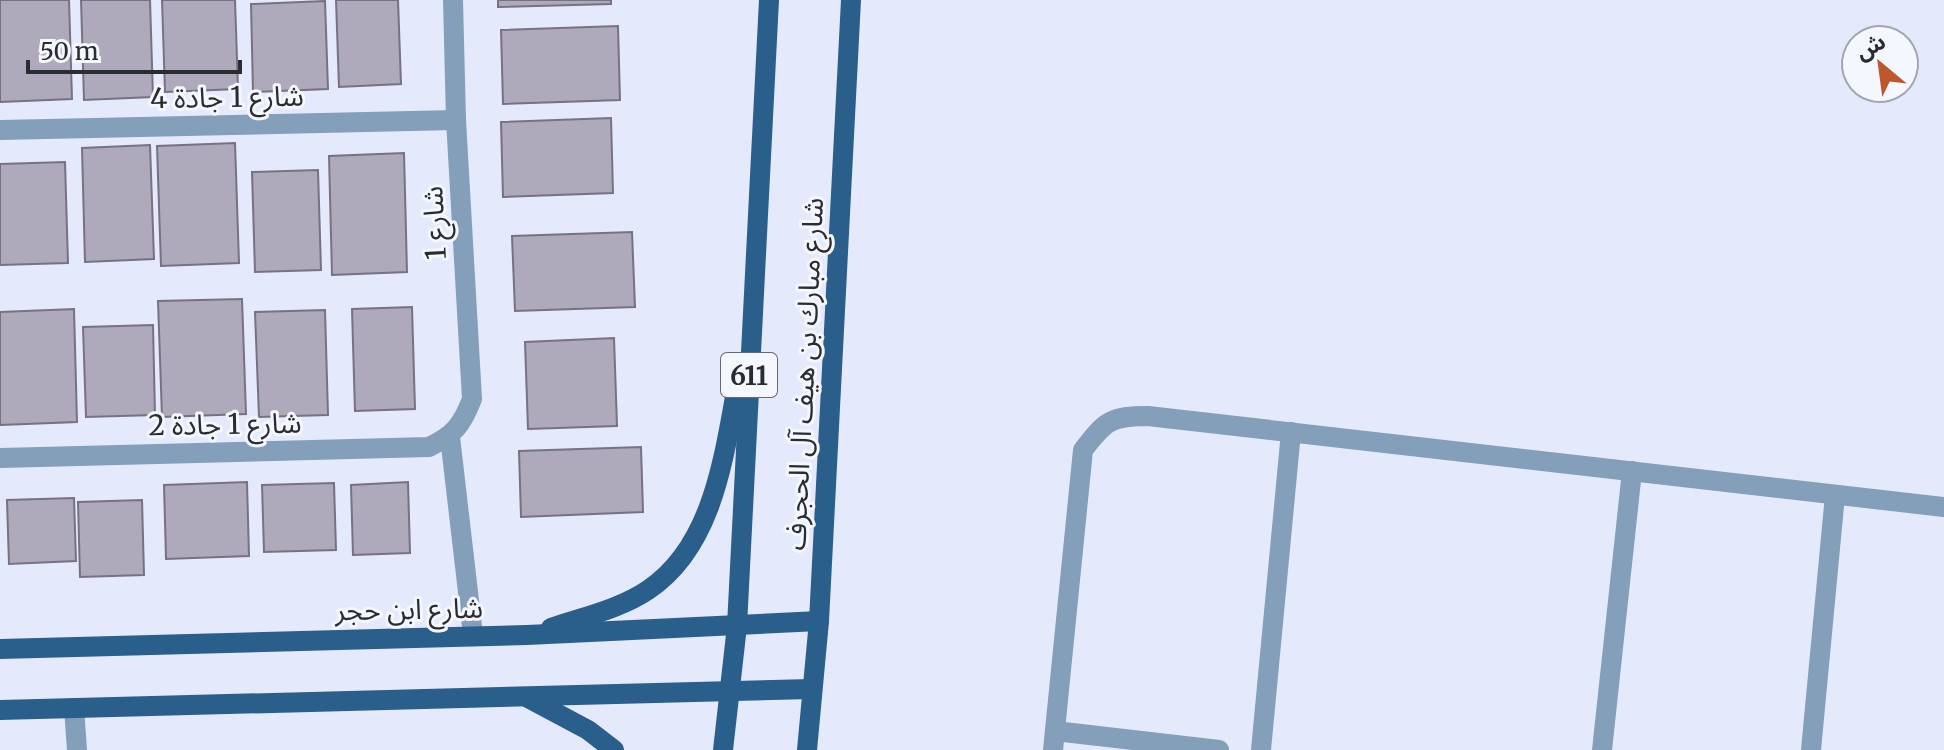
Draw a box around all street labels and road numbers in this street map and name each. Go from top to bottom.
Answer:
street label: شارع 1 جادة 4 [150,78,304,119]
street label: شارع 1 [414,185,457,261]
street label: شارع مبارك بن هيف آل الحجرف [777,197,834,551]
road number: 611 [721,353,777,397]
street label: شارع 1 جادة 2 [148,405,302,446]
street label: شارع ابن حجر [334,590,483,631]

